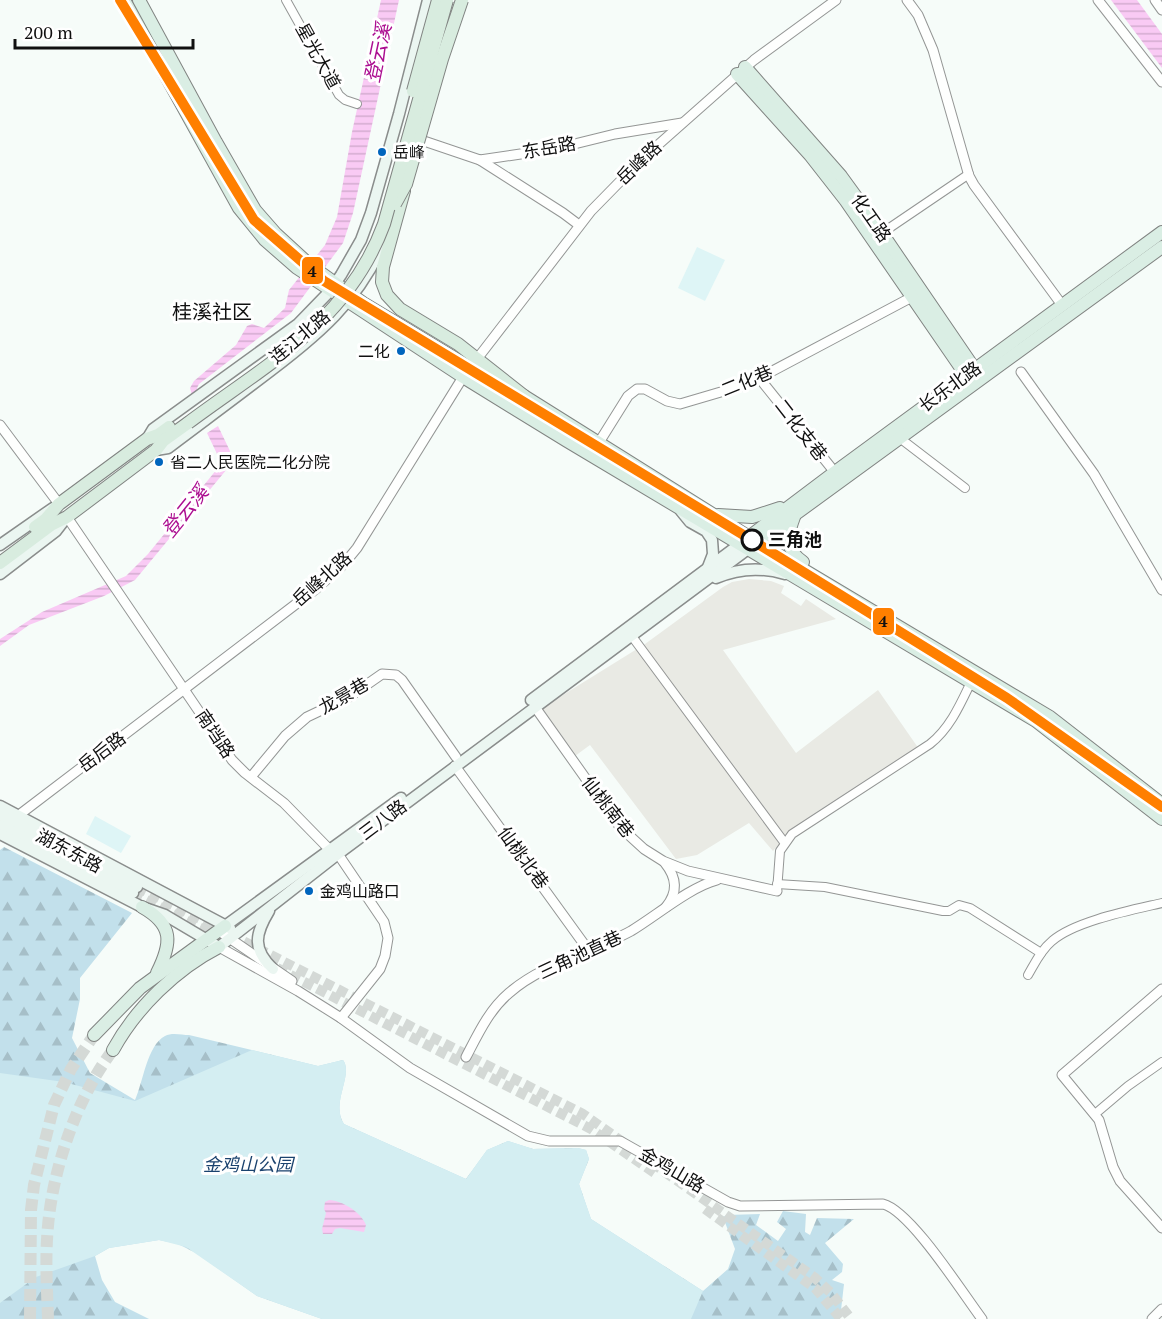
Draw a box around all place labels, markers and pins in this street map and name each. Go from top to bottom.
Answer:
place label: 岳峰 [393,141,425,163]
marker: 岳峰 [376,146,388,158]
place label: 二化 [358,340,390,362]
marker: 二化 [395,345,407,357]
place label: 省二人民医院二化分院 [170,451,330,473]
marker: 省二人民医院二化分院 [153,456,165,468]
place label: 三角池 [768,527,822,551]
marker: 三角池 [741,529,763,551]
place label: 金鸡山路口 [320,880,400,902]
marker: 金鸡山路口 [303,885,315,897]

